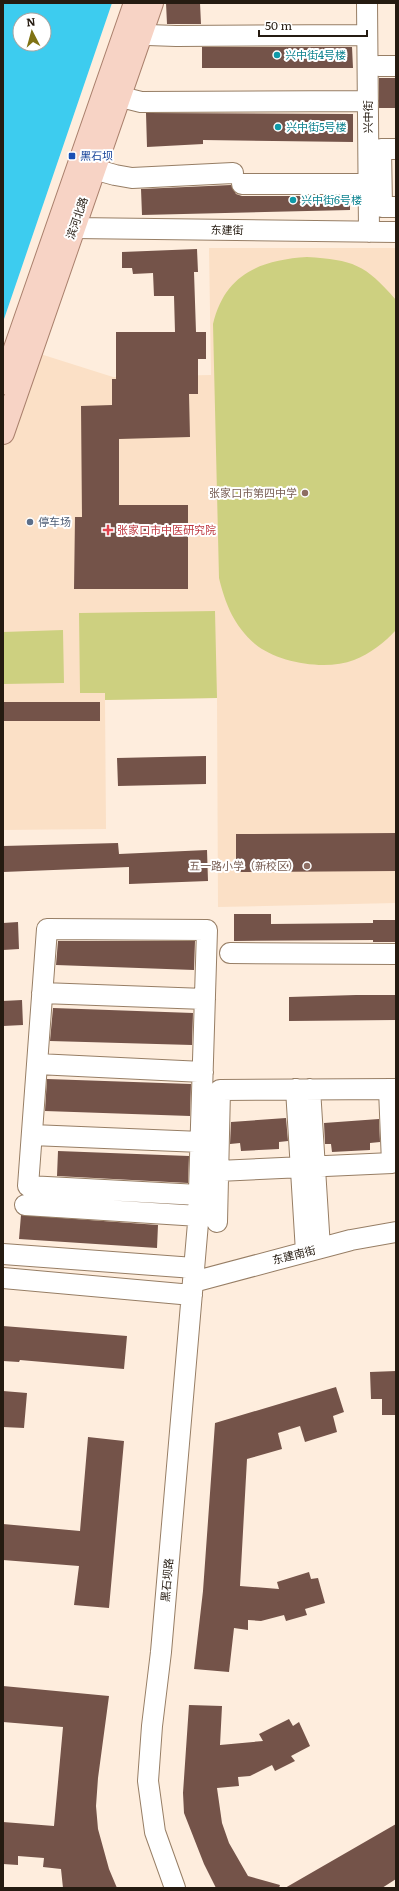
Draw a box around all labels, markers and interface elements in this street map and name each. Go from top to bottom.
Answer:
north arrow [12,12,52,52]
scale bar [259,12,367,38]
text: N [25,13,36,29]
text: 50 m [265,16,292,34]
place label: 兴中街4号楼 [285,46,346,62]
marker: 兴中街4号楼 [272,50,282,60]
street label: 兴中街 [359,101,375,134]
place label: 兴中街5号楼 [286,118,347,134]
marker: 兴中街5号楼 [273,122,283,132]
place label: 黑石坝 [80,147,113,163]
marker: 黑石坝 [67,151,77,161]
place label: 兴中街6号楼 [301,191,362,207]
street label: 滨河北路 [61,194,91,241]
marker: 兴中街6号楼 [288,195,298,205]
street label: 东建街 [210,221,244,237]
place label: 张家口市第四中学 [209,484,297,500]
marker: 张家口市第四中学 [300,488,310,498]
place label: 停车场 [38,513,71,529]
marker: 停车场 [25,517,35,527]
place label: 张家口市中医研究院 [117,521,216,537]
marker: 张家口市中医研究院 [102,524,114,536]
place label: 五一路小学（新校区） [189,857,299,873]
marker: 五一路小学（新校区） [302,861,312,871]
street label: 东建南街 [270,1241,317,1267]
street label: 黑石坝路 [156,1557,176,1603]

